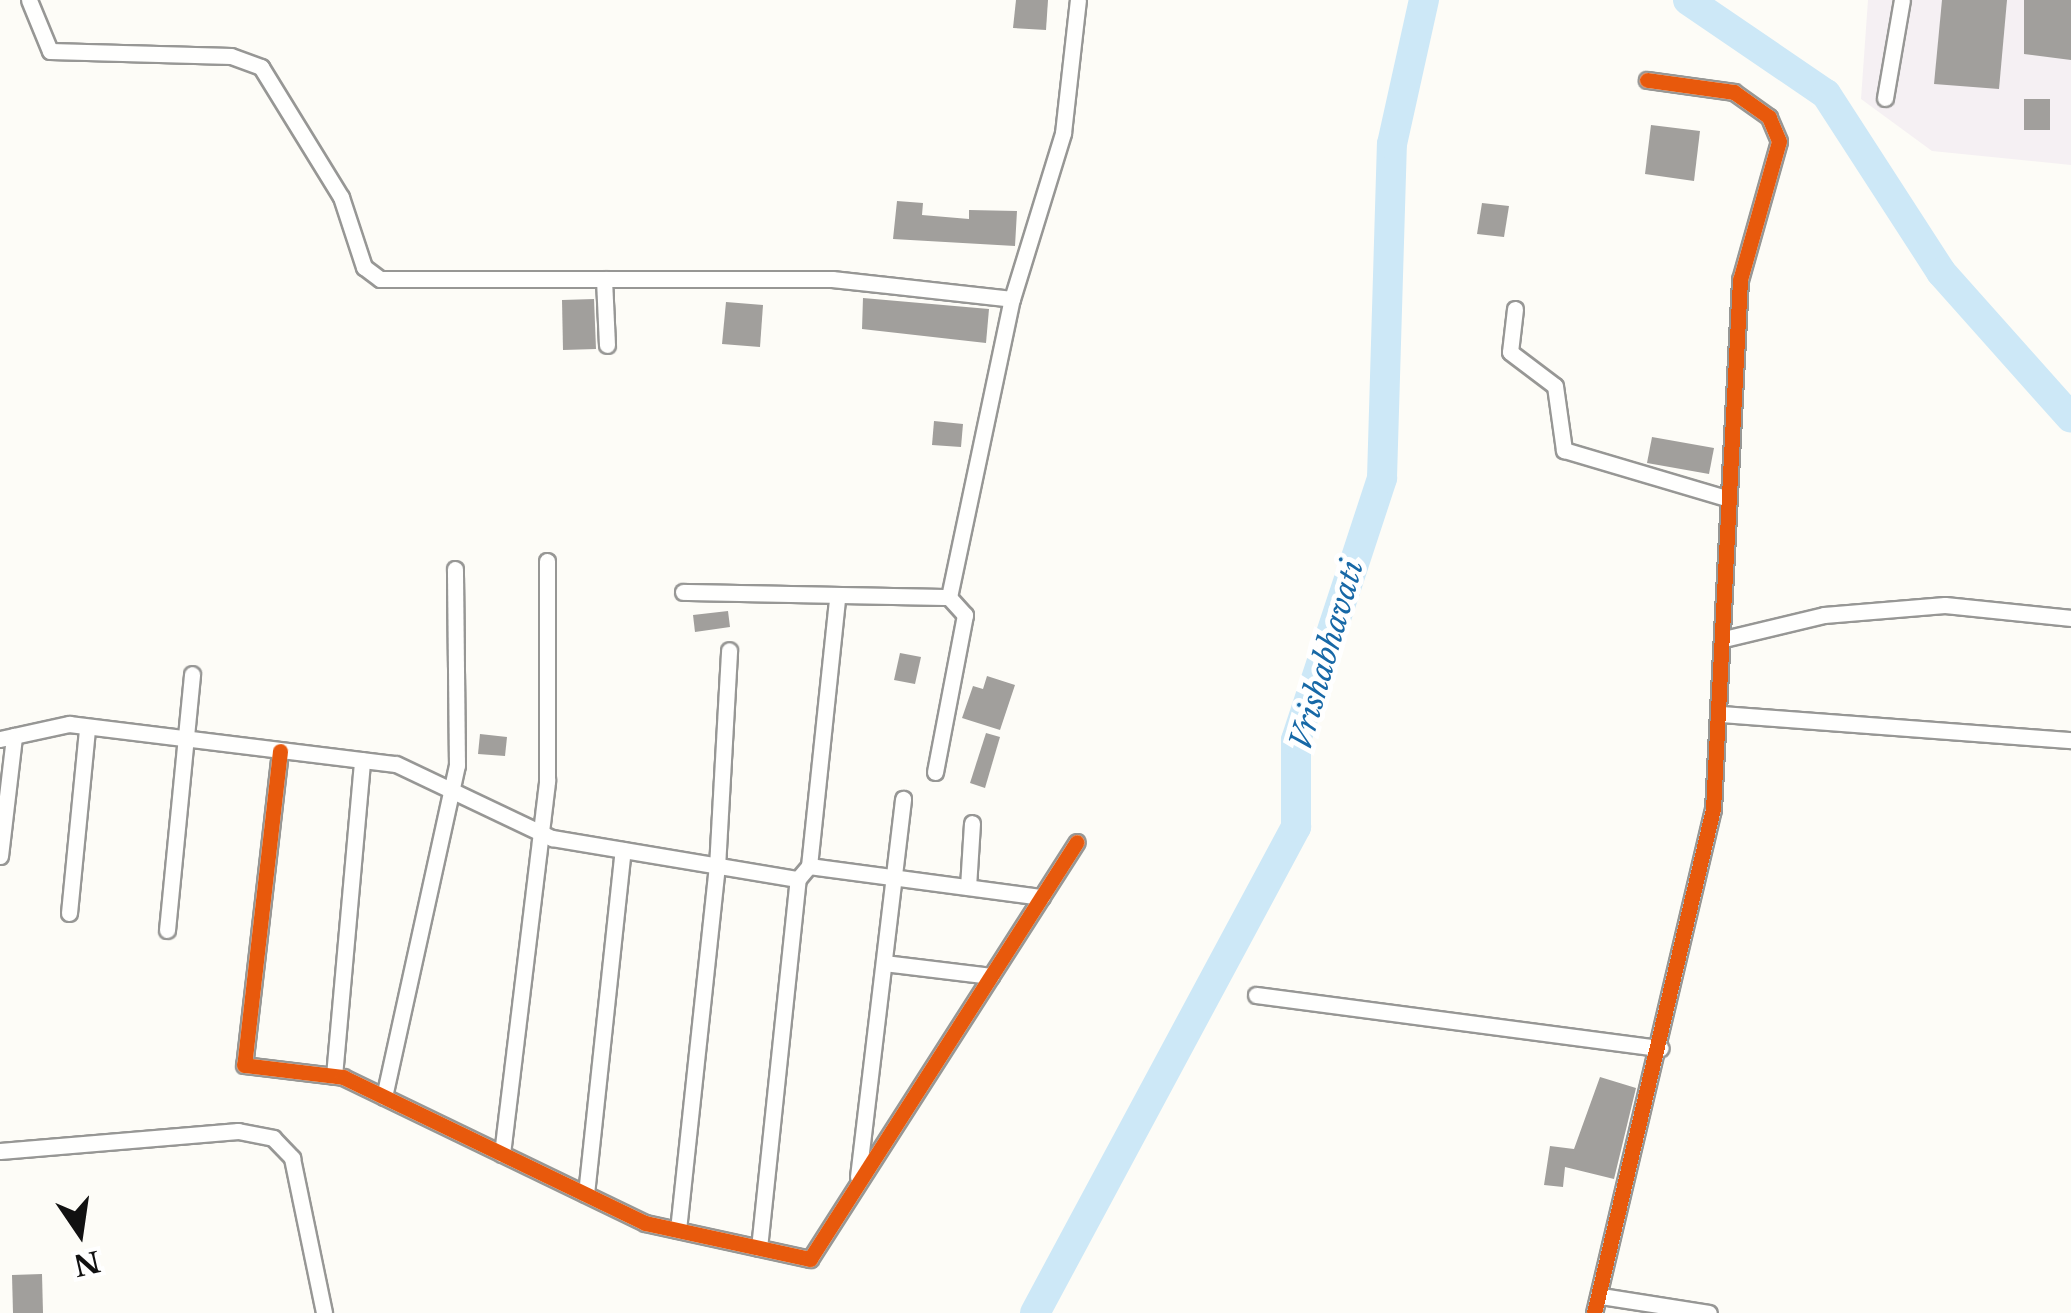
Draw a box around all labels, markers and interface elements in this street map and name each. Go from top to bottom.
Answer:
water label: Vrishabhavati [1283,556,1371,754]
north arrow [30,1183,130,1283]
text: N [70,1243,104,1283]

